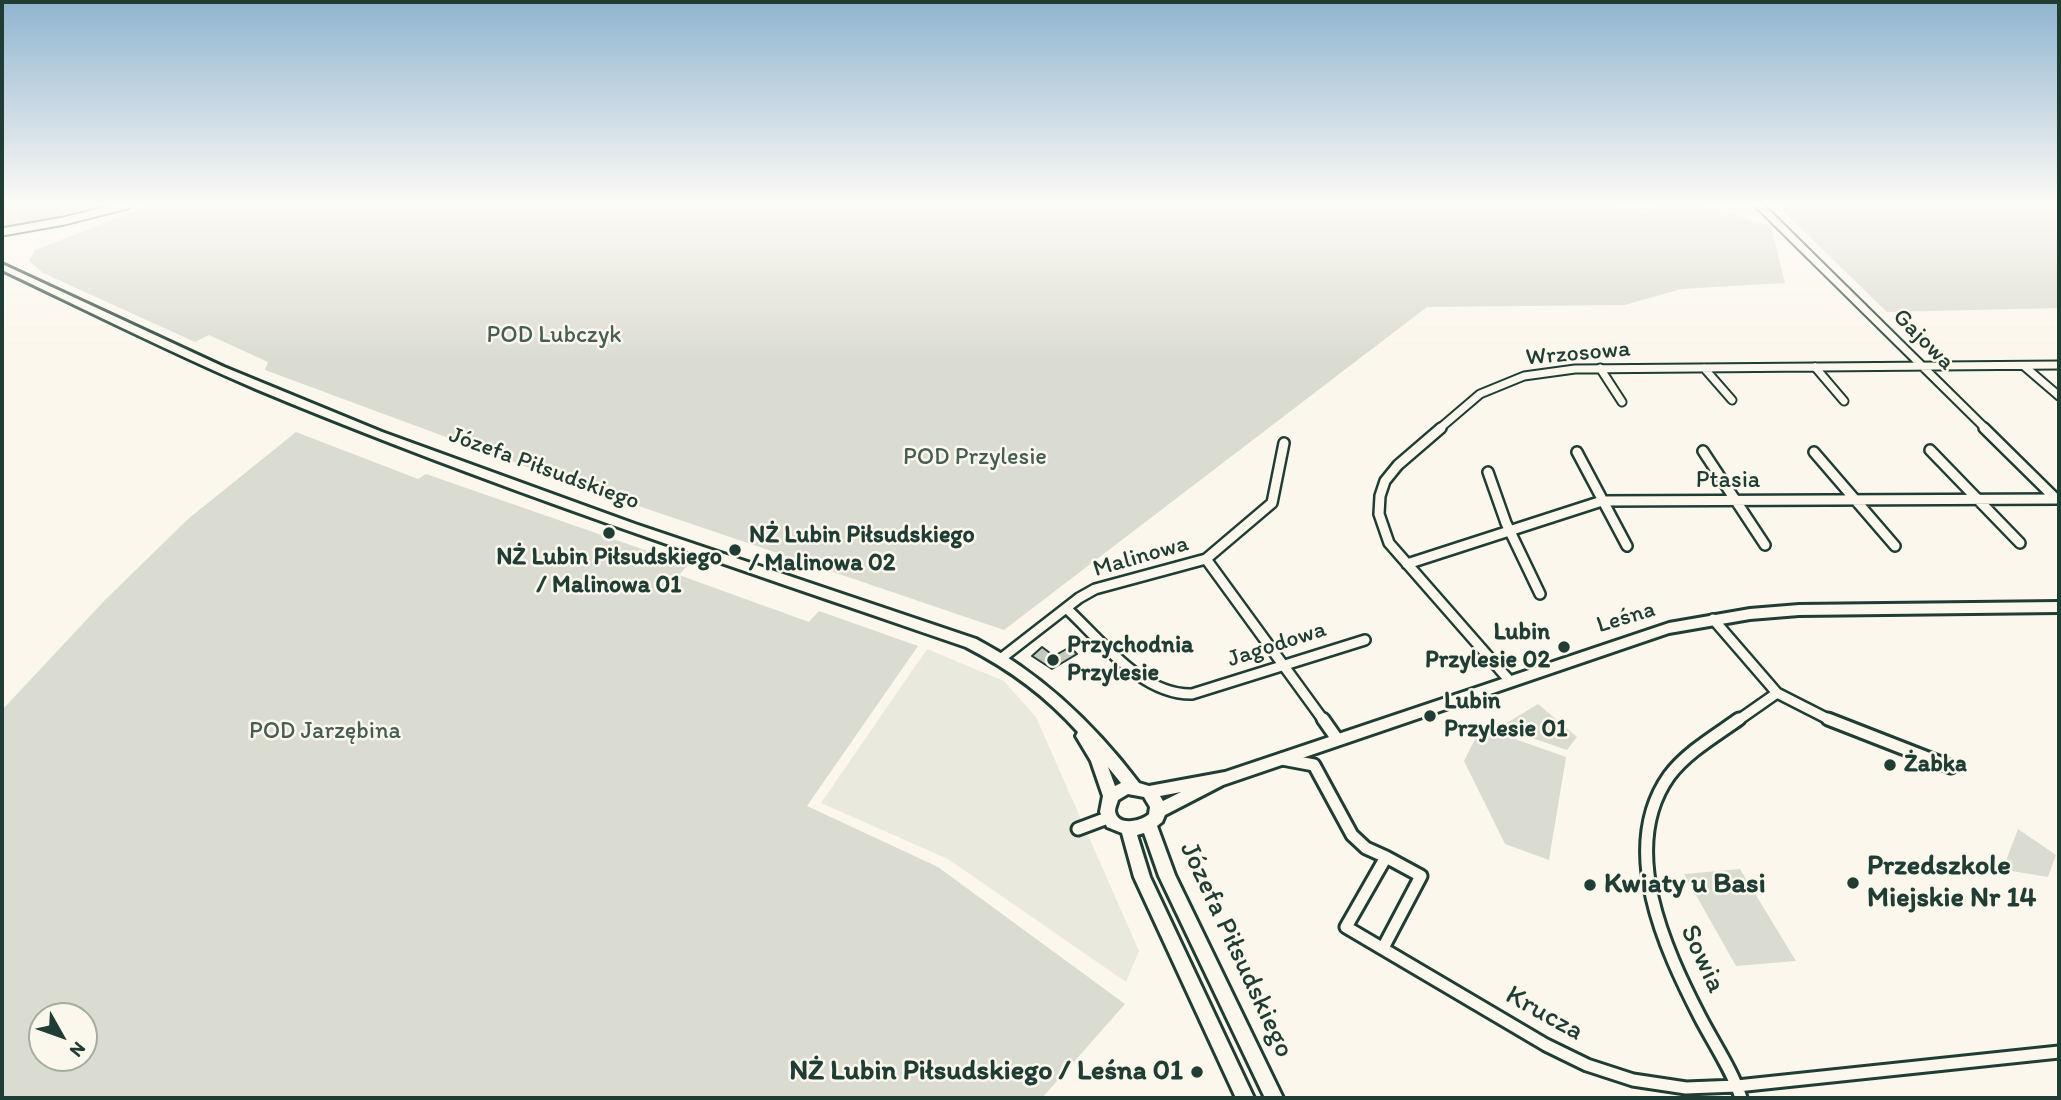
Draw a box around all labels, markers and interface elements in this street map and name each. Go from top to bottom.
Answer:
street label: Gajowa [1886,303,1960,377]
park label: POD Lubczyk [487,322,621,350]
street label: Wrzosowa [1524,335,1632,373]
street label: Józefa Piłsudskiego [445,421,643,517]
park label: POD Przylesie [903,444,1047,472]
street label: Ptasia [1696,467,1760,495]
place label: NŻ Lubin Piłsudskiego / Malinowa 02 [749,522,975,578]
marker: NŻ Lubin Piłsudskiego / Malinowa 01 [601,525,617,541]
street label: Malinowa [1090,530,1192,584]
marker: NŻ Lubin Piłsudskiego / Malinowa 02 [727,542,743,558]
place label: NŻ Lubin Piłsudskiego / Malinowa 01 [496,544,722,600]
street label: Leśna [1593,596,1659,640]
street label: Jagodowa [1224,616,1330,674]
place label: Lubin Przylesie 02 [1425,619,1550,675]
place label: Przychodnia Przylesie [1067,632,1194,688]
marker: Lubin Przylesie 02 [1556,639,1572,655]
marker: Przychodnia Przylesie [1045,652,1061,668]
place label: Lubin Przylesie 01 [1444,688,1567,744]
marker: Lubin Przylesie 01 [1422,708,1438,724]
park label: POD Jarzębina [249,718,401,746]
place label: Żabka [1904,751,1967,779]
marker: Żabka [1882,757,1898,773]
street label: Józefa Piłsudskiego [1171,837,1301,1063]
place label: Przedszkole Miejskie Nr 14 [1867,850,2036,916]
place label: Kwiaty u Basi [1604,868,1766,902]
marker: Przedszkole Miejskie Nr 14 [1845,875,1861,891]
marker: Kwiaty u Basi [1582,877,1598,893]
street label: Sowia [1672,920,1732,998]
street label: Krucza [1499,979,1589,1049]
north arrow [28,1002,98,1072]
text: N [65,1037,91,1062]
place label: NŻ Lubin Piłsudskiego / Leśna 01 [789,1055,1183,1089]
marker: NŻ Lubin Piłsudskiego / Leśna 01 [1189,1064,1205,1080]

